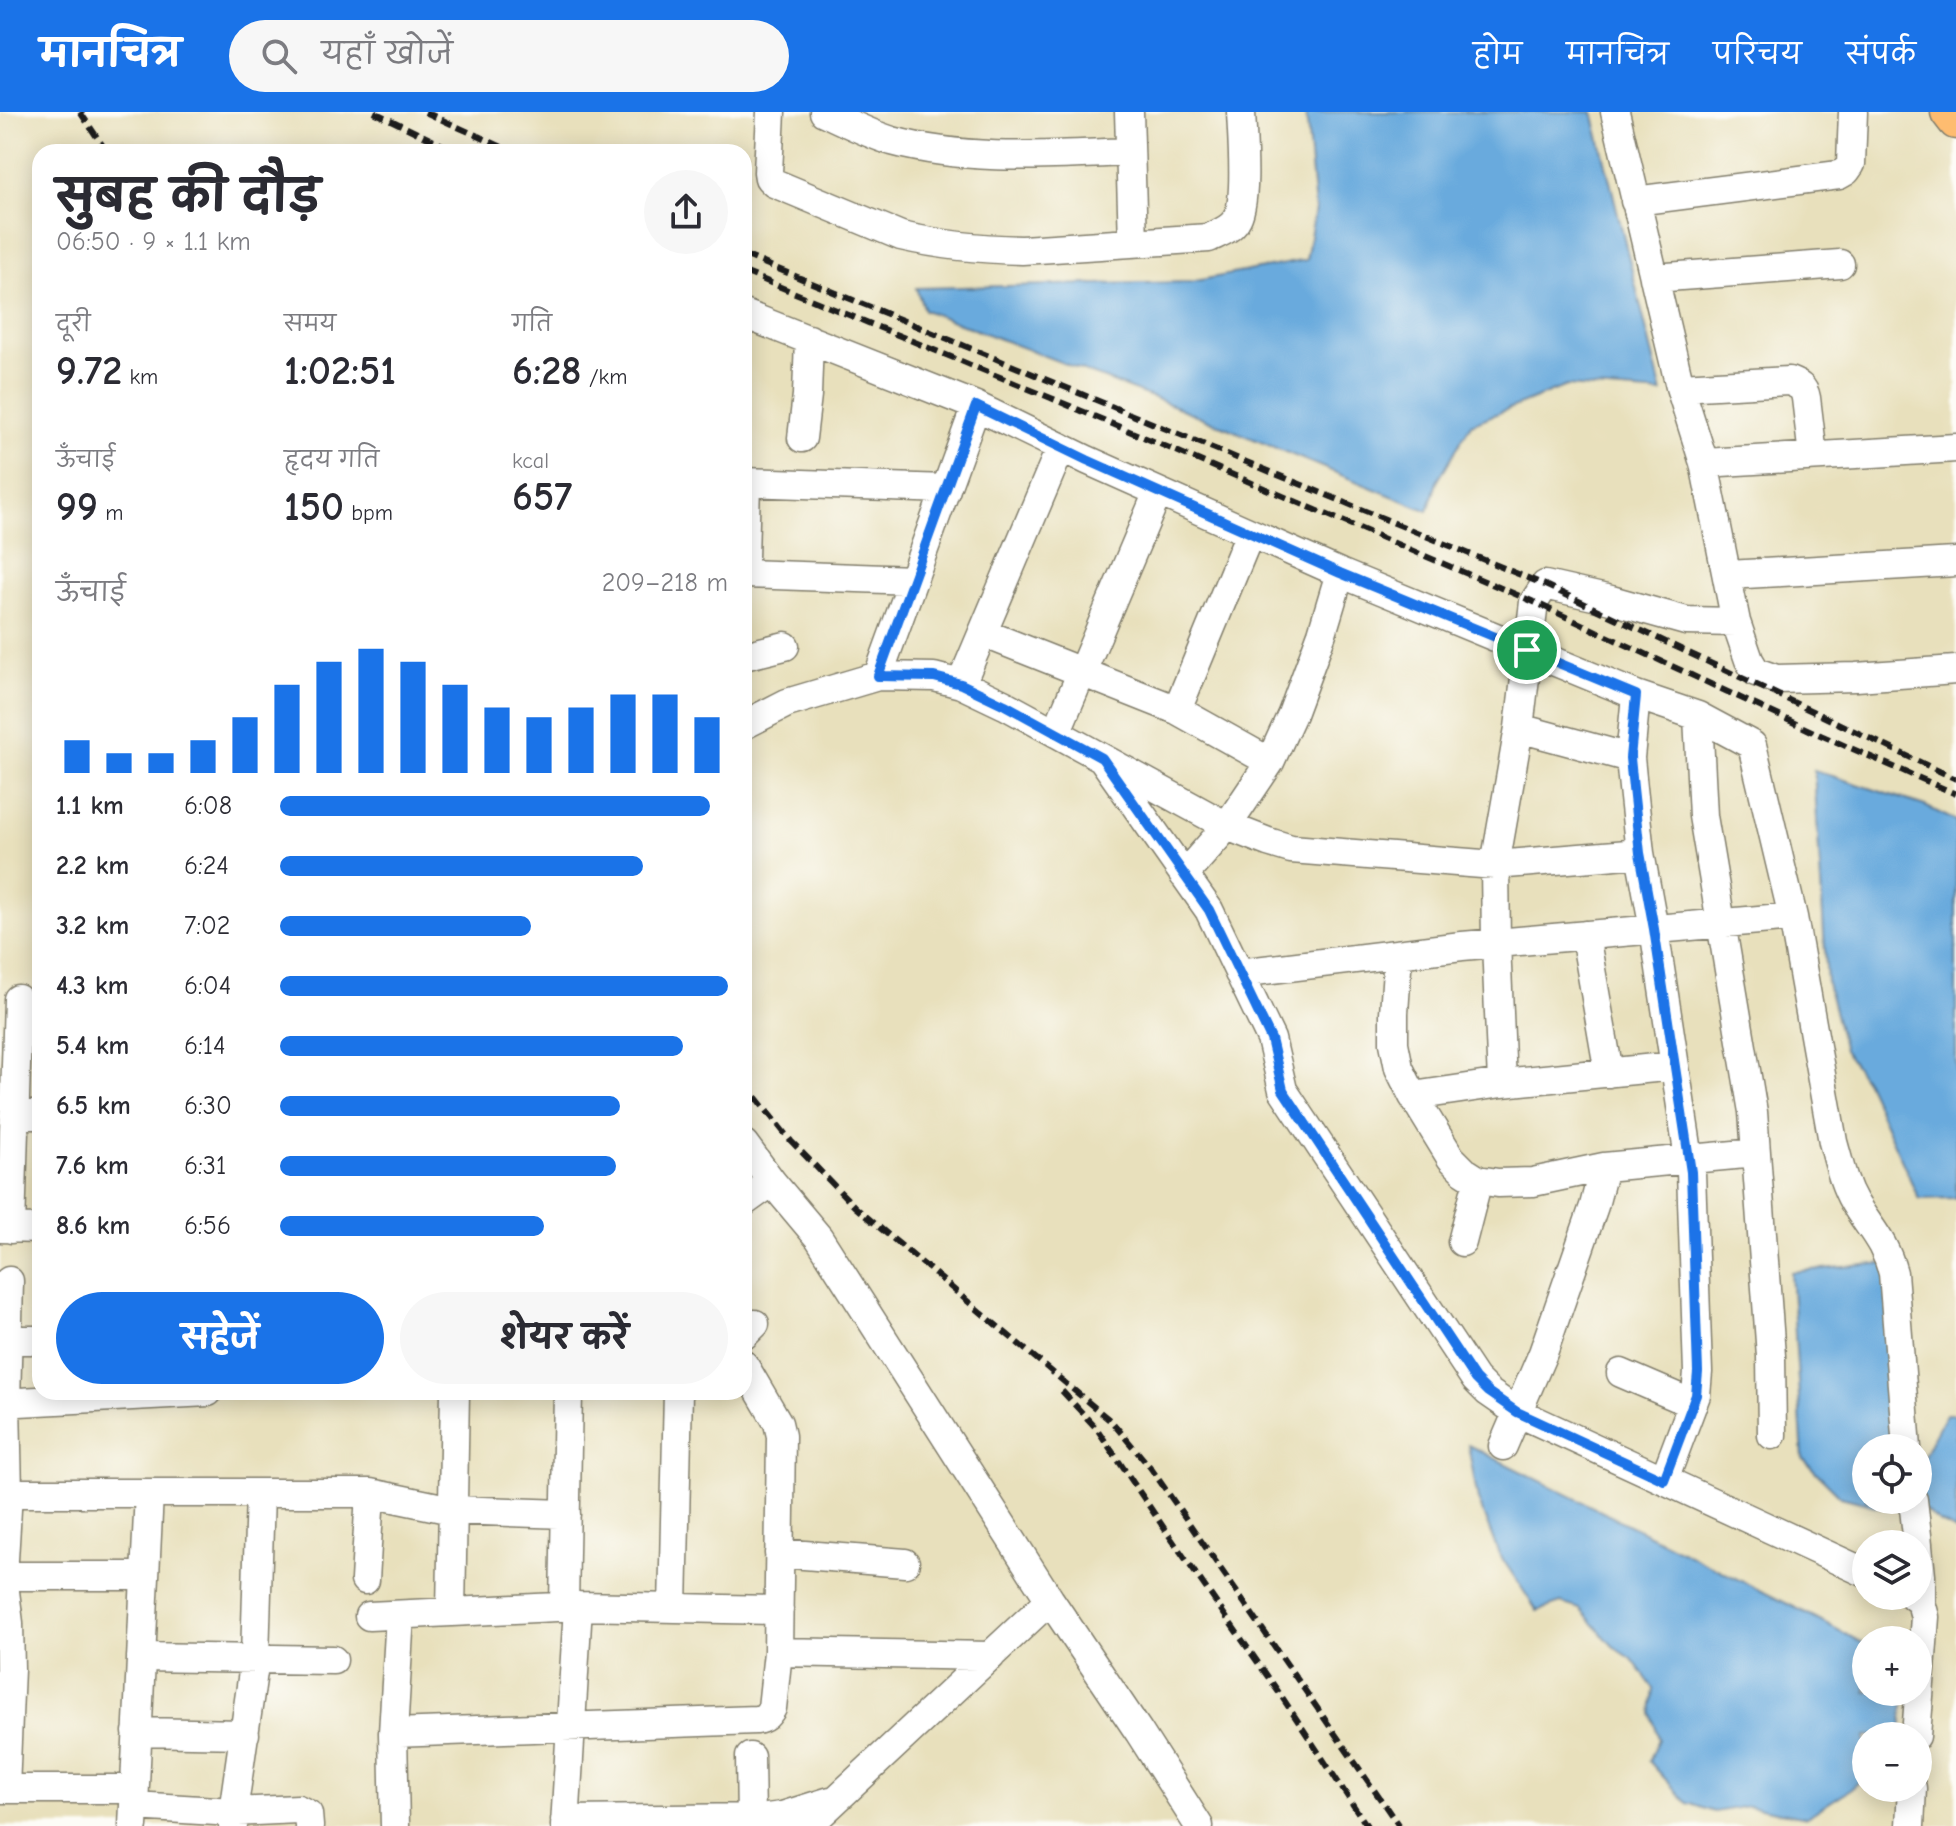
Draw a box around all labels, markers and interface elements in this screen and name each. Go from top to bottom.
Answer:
search box [229,20,789,92]
text: मानचित्र [40,32,181,76]
icon: search [257,34,301,78]
text: यहाँ खोजें [321,37,453,72]
text: होम [1473,39,1522,71]
text: मानचित्र [1566,39,1669,71]
text: परिचय [1713,39,1802,71]
text: संपर्क [1846,39,1916,71]
button: share [644,170,728,254]
text: सुबह की दौड़ [56,171,320,222]
text: 06:50 · 9 × 1.1 km [56,227,251,257]
text: दूरी [56,311,91,337]
text: समय [284,311,336,337]
text: गति [512,311,552,337]
text: 9.72 [56,348,122,394]
text: 1:02:51 [284,348,396,394]
text: 6:28 [512,348,582,394]
text: km [122,364,158,390]
text: /km [582,364,627,390]
text: ऊँचाई [56,447,115,473]
text: हृदय गति [284,447,379,473]
text: kcal [512,448,549,474]
text: 657 [512,474,572,520]
text: 99 [56,484,98,530]
text: 150 [284,484,344,530]
text: m [98,500,123,526]
text: bpm [344,500,393,526]
text: 209–218 m [602,568,728,598]
text: ऊँचाई [56,578,126,608]
pin [1493,616,1561,684]
icon: arrive [1505,628,1549,672]
text: 1.1 km [56,791,124,821]
text: 6:08 [184,791,232,821]
text: 2.2 km [56,851,129,881]
text: 6:24 [184,851,229,881]
text: 3.2 km [56,911,129,941]
text: 7:02 [184,911,230,941]
text: 4.3 km [56,971,128,1001]
text: 6:04 [184,971,231,1001]
text: 5.4 km [56,1031,129,1061]
text: 6:14 [184,1031,226,1061]
text: 6.5 km [56,1091,131,1121]
text: 6:30 [184,1091,232,1121]
text: 7.6 km [56,1151,129,1181]
text: 6:31 [184,1151,226,1181]
text: 8.6 km [56,1211,130,1241]
text: 6:56 [184,1211,231,1241]
button: सहेजें [56,1292,384,1384]
button: शेयर करें [400,1292,728,1384]
map controls [1852,1434,1932,1802]
button: locate [1852,1434,1932,1514]
button: layers [1852,1530,1932,1610]
button: + [1852,1626,1932,1706]
button: − [1852,1722,1932,1802]

